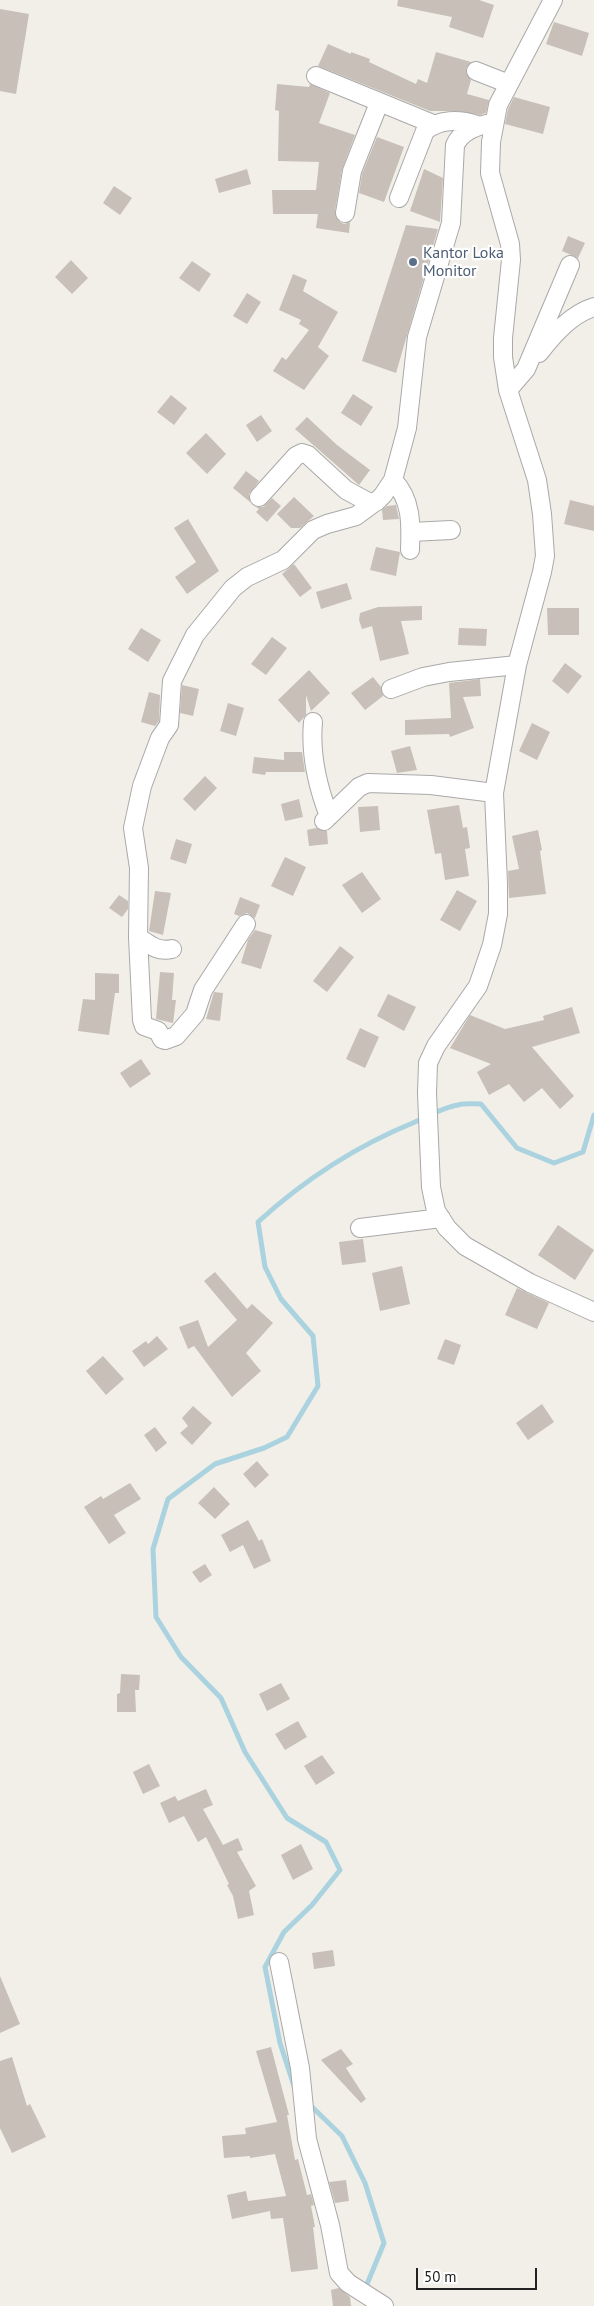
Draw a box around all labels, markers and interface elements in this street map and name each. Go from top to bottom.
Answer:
place label: Kantor Loka Monitor [423,243,504,281]
marker: Kantor Loka Monitor [407,256,419,268]
scale bar [419,2258,540,2290]
text: 50 m [424,2267,457,2286]

